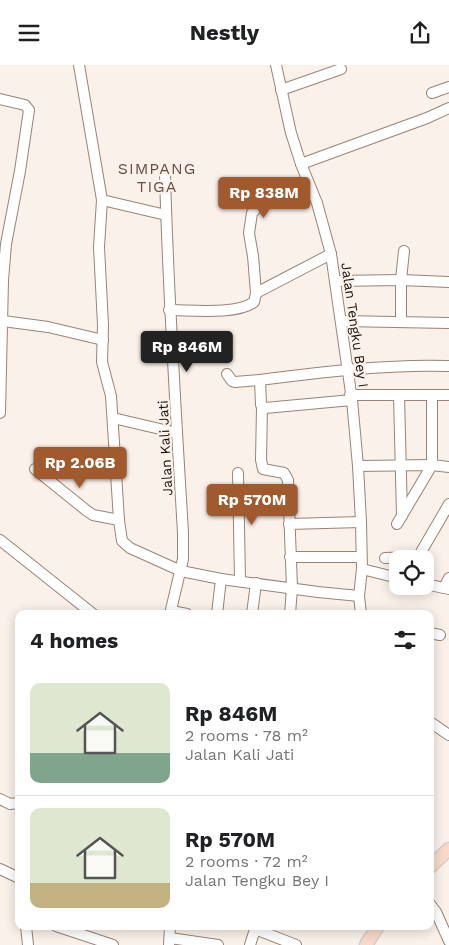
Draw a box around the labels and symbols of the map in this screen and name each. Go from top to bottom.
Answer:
district label: SIMPANG TIGA [118,159,196,196]
pin: Rp 838M [218,177,310,219]
street label: Jalan Tengku Bey I [338,261,372,389]
pin: Rp 846M [141,331,233,373]
street label: Jalan Kali Jati [155,400,175,496]
pin: Rp 2.06B [28,447,132,489]
pin: Rp 570M [206,483,298,526]

